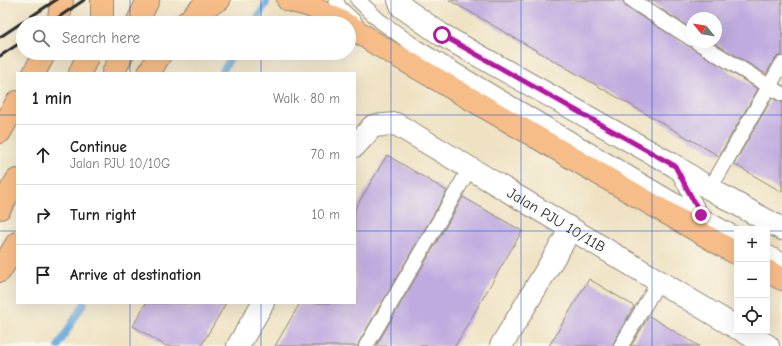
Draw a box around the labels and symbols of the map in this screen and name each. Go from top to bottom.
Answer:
north arrow [686,12,722,48]
route start [433,26,451,44]
street label: Jalan PJU 10/11B [504,184,609,256]
route end [692,206,710,224]

